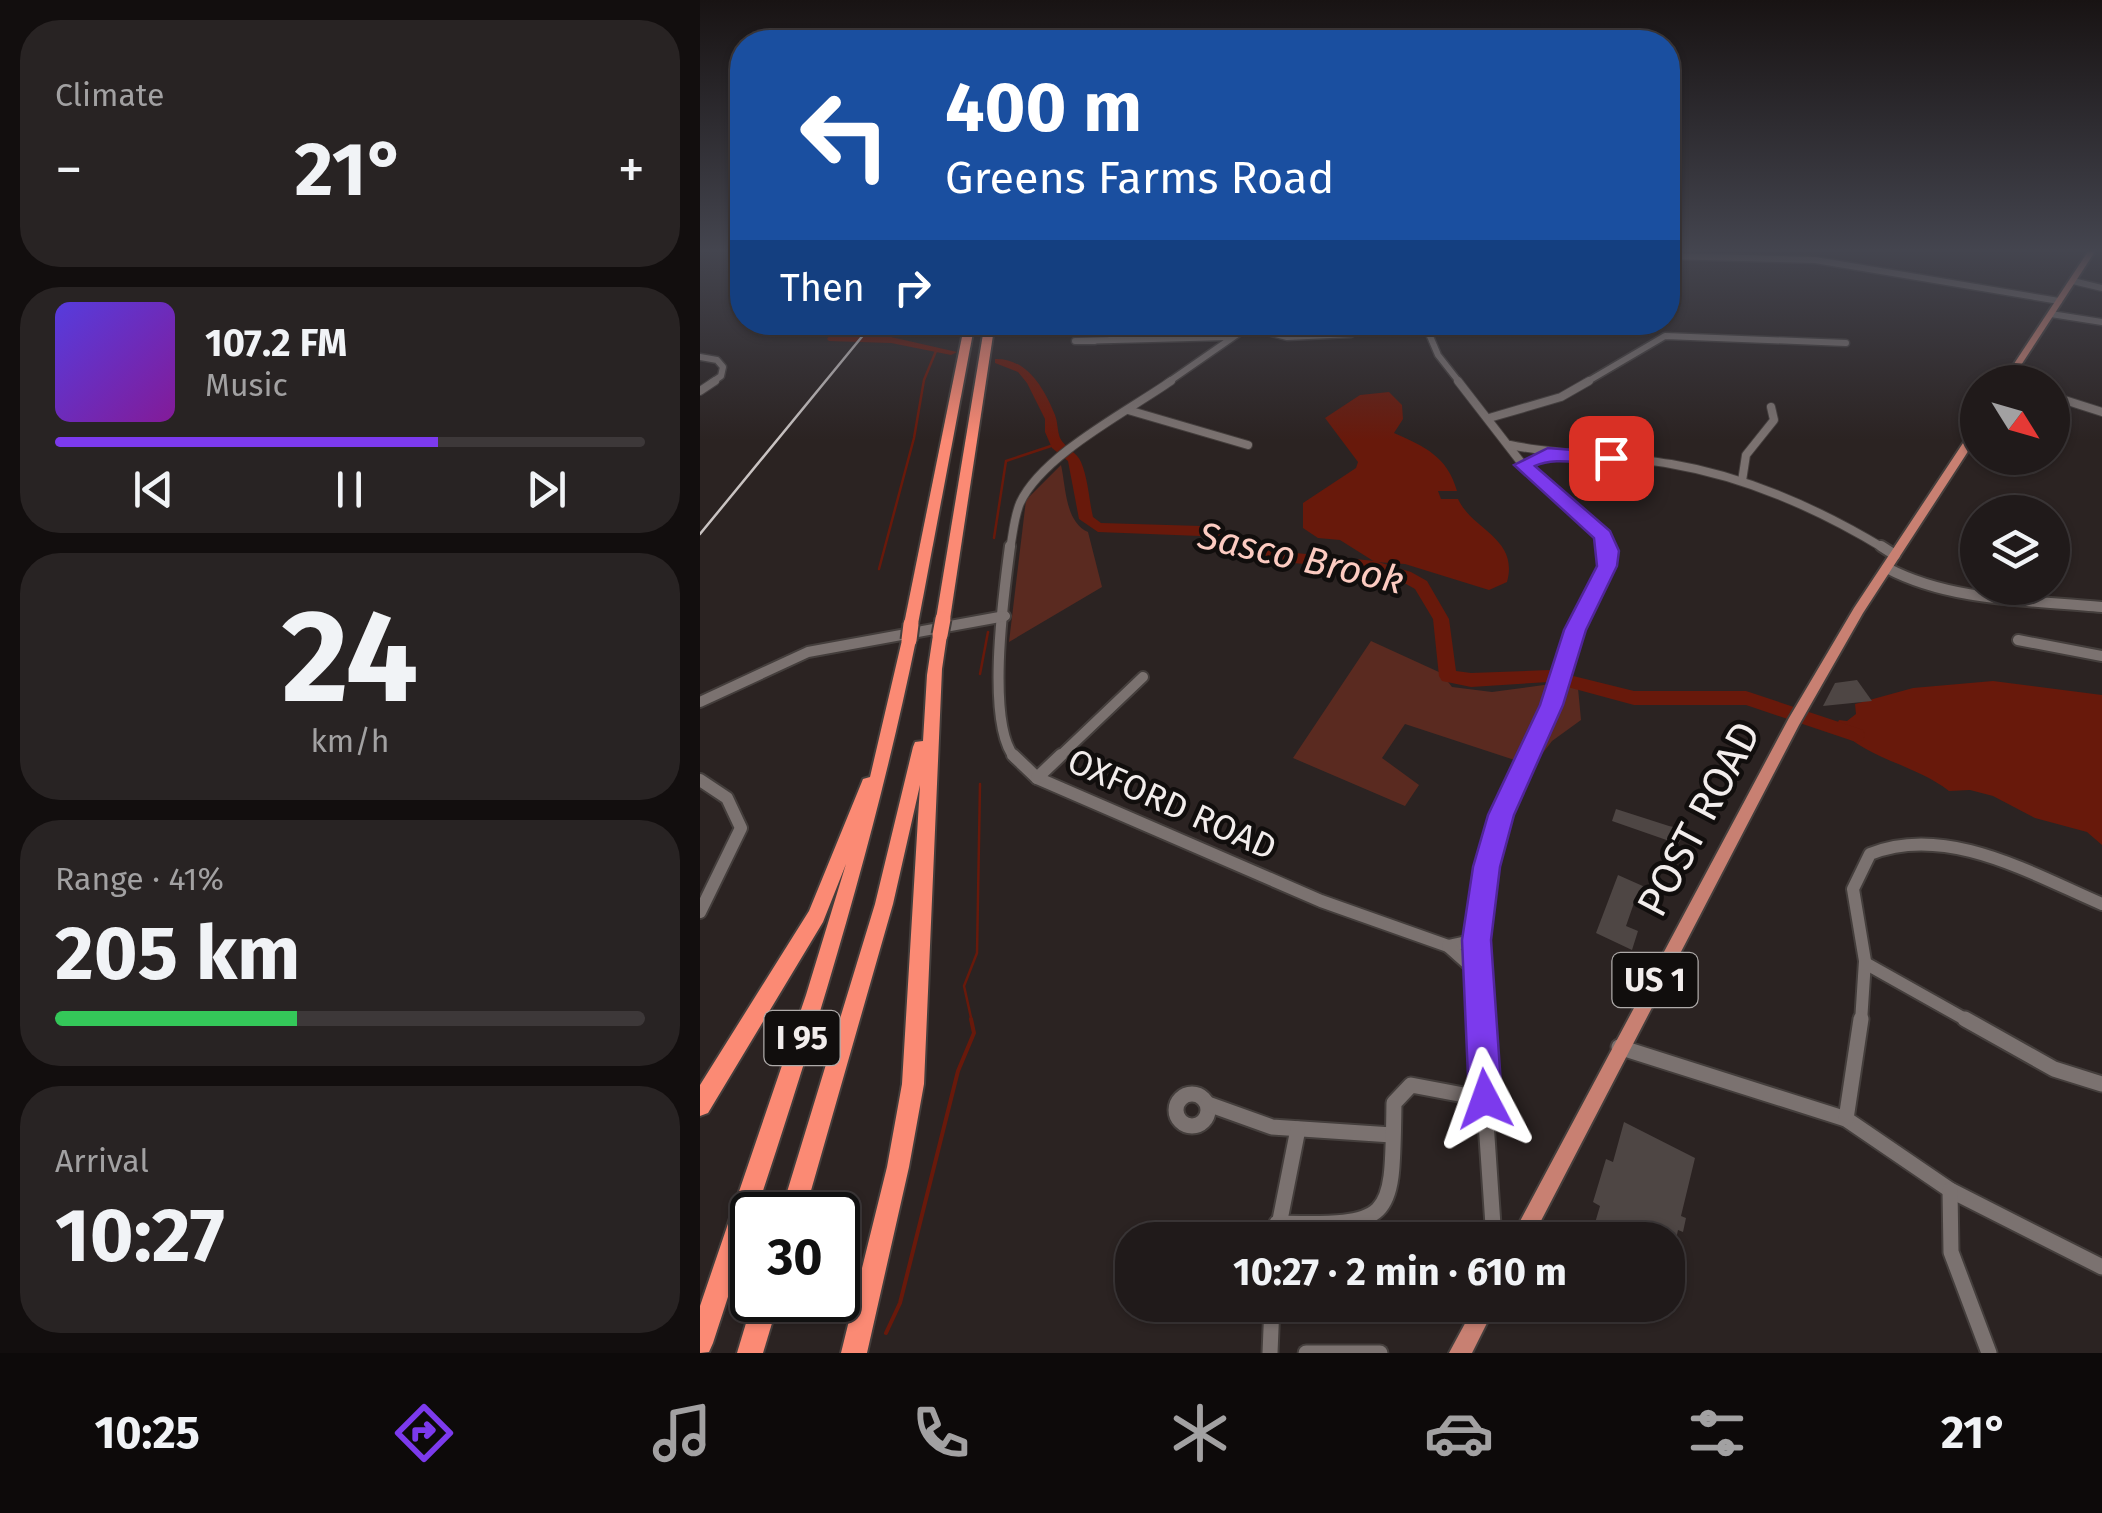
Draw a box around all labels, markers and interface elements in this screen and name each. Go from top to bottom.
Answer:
text: 400 m [945,66,1142,150]
icon: left [780,70,910,200]
text: Climate [55,76,164,114]
text: 21° [295,125,406,215]
text: − [55,137,83,203]
text: + [618,137,645,203]
text: Greens Farms Road [945,151,1334,205]
icon: right [885,260,940,315]
text: Then [780,265,865,311]
text: 107.2 FM [205,320,347,366]
north arrow [1960,365,2070,475]
map controls [1960,365,2070,605]
text: Music [205,366,288,404]
pin [1569,416,1654,501]
icon: arrive [1584,431,1639,486]
icon: previous [126,462,181,517]
icon: pause [322,462,377,517]
icon: next [519,462,574,517]
button: layers [1960,495,2070,605]
water label: Sasco Brook [1193,512,1408,604]
text: 24 [282,579,418,735]
street label: POST ROAD [1627,713,1771,925]
text: km/h [310,722,390,760]
street label: OXFORD ROAD [1061,739,1283,869]
text: Range · 41% [55,860,224,898]
text: 205 km [55,909,300,999]
road number: US 1 [1612,953,1698,1007]
road number: I 95 [764,1011,840,1065]
position arrow [1433,1047,1537,1151]
text: Arrival [55,1142,149,1180]
text: 10:27 [55,1191,225,1281]
speed limit sign: 30 [730,1192,860,1322]
text: 10:27 · 2 min · 610 m [1233,1249,1567,1295]
icon: directions [389,1398,459,1468]
icon: music [647,1398,717,1468]
icon: phone [906,1398,976,1468]
icon: climate [1165,1398,1235,1468]
icon: car [1424,1398,1494,1468]
icon: filters [1682,1398,1752,1468]
text: 10:25 [94,1406,200,1460]
text: 21° [1941,1406,2008,1460]

